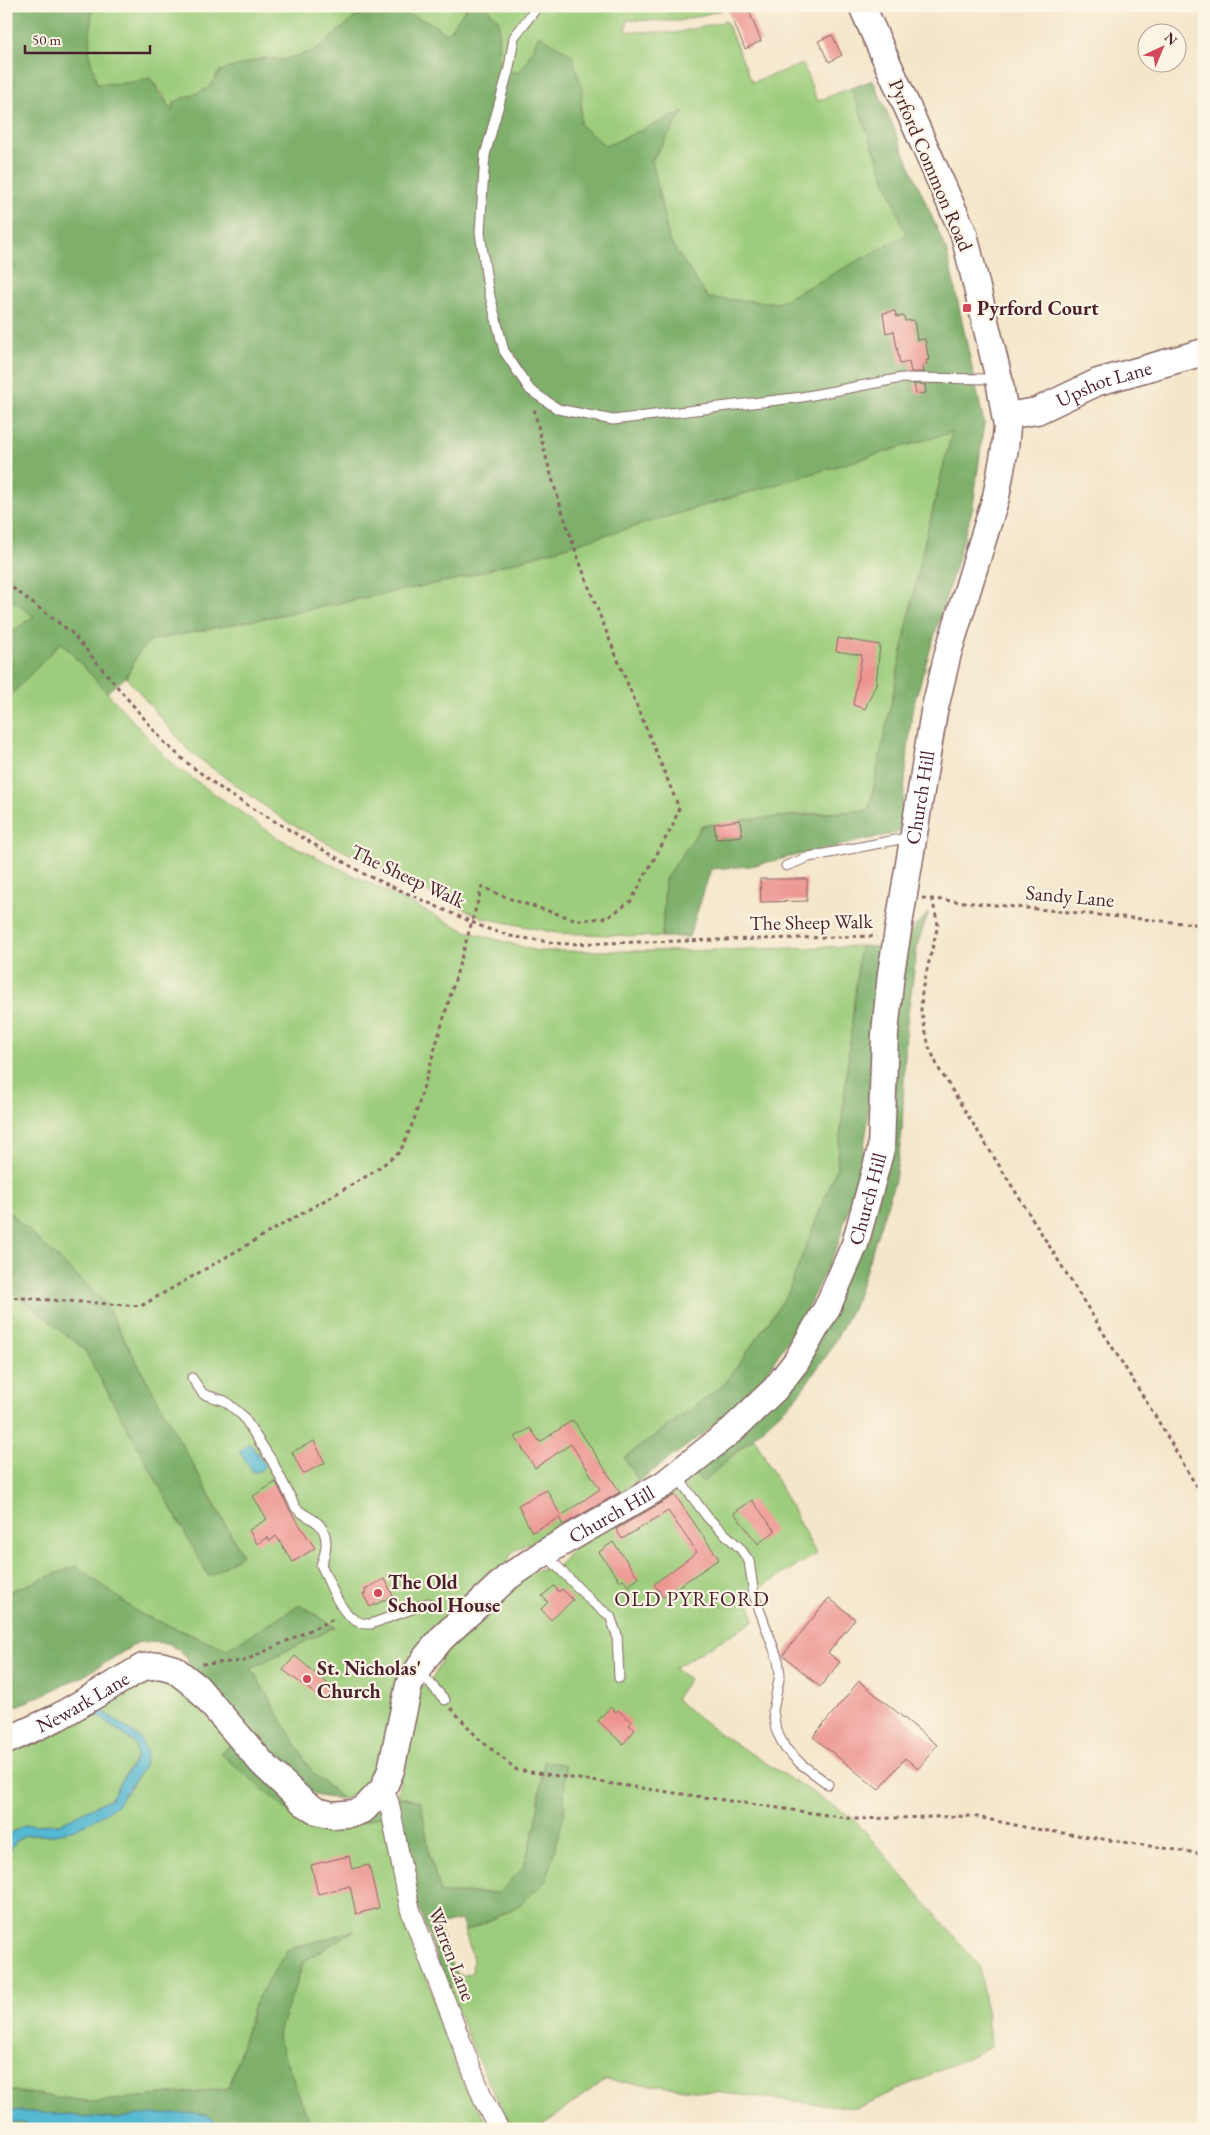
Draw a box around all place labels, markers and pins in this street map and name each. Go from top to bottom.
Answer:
place label: Pyrford Court [977,295,1099,321]
marker: Pyrford Court [961,302,973,314]
place label: The Old School House [388,1569,500,1618]
marker: The Old School House [372,1587,384,1599]
place label: St. Nicholas' Church [317,1655,421,1704]
marker: St. Nicholas' Church [301,1673,313,1685]

